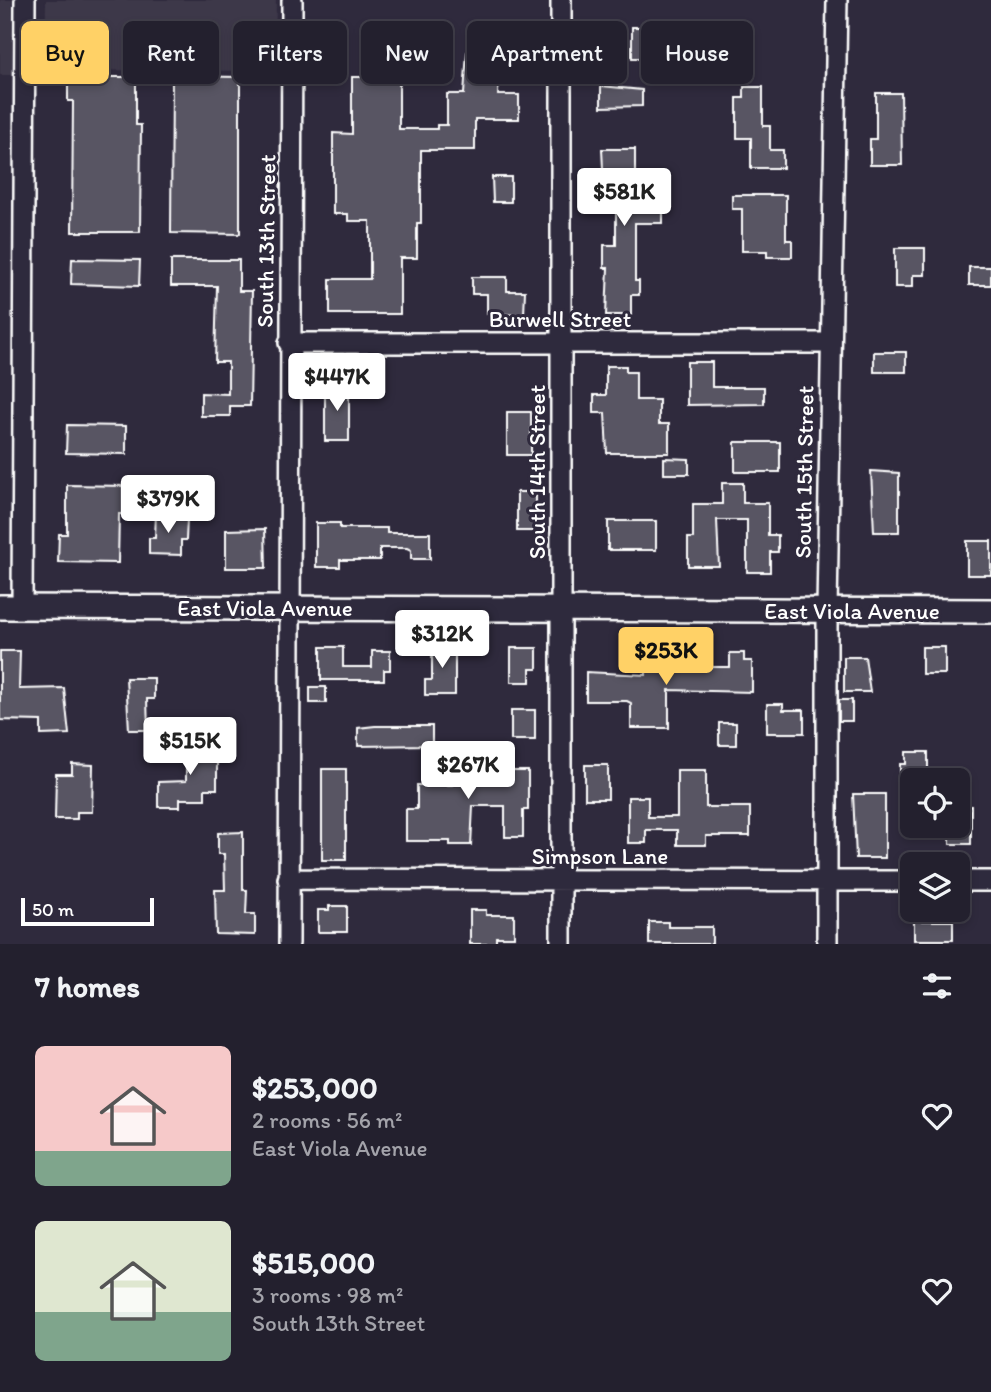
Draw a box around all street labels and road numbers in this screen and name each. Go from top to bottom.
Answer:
street label: South 13th Street [250,154,282,328]
street label: Burwell Street [489,305,631,333]
street label: South 14th Street [523,385,551,559]
street label: South 15th Street [788,385,820,559]
street label: East Viola Avenue [177,594,353,622]
street label: East Viola Avenue [764,597,940,625]
street label: Simpson Lane [532,842,668,870]

